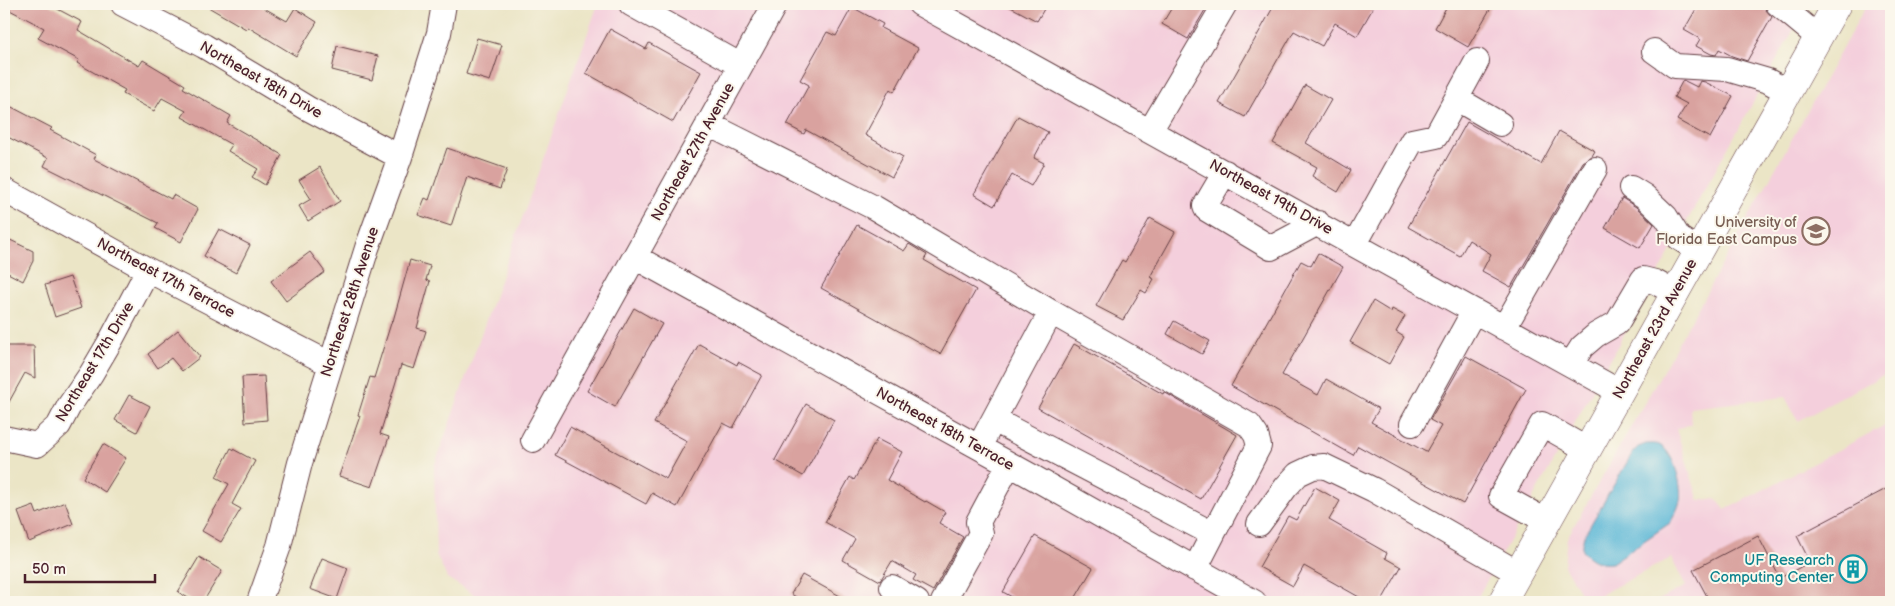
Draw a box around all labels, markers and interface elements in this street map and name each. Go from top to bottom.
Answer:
street label: Northeast 18th Drive [196,37,326,123]
street label: Northeast 27th Avenue [647,79,739,225]
street label: Northeast 19th Drive [1206,155,1336,239]
place label: University of Florida East Campus [1656,213,1798,249]
school or university icon: University of Florida East Campus [1801,216,1831,246]
street label: Northeast 28th Avenue [317,224,383,379]
street label: Northeast 17th Terrace [94,234,238,323]
street label: Northeast 23rd Avenue [1608,255,1702,403]
street label: Northeast 17th Drive [52,298,139,426]
street label: Northeast 18th Terrace [873,383,1017,475]
scale bar [25,551,155,583]
place label: UF Research Computing Center [1710,551,1835,587]
building icon: UF Research Computing Center [1838,554,1868,584]
text: 50 m [32,560,66,579]

